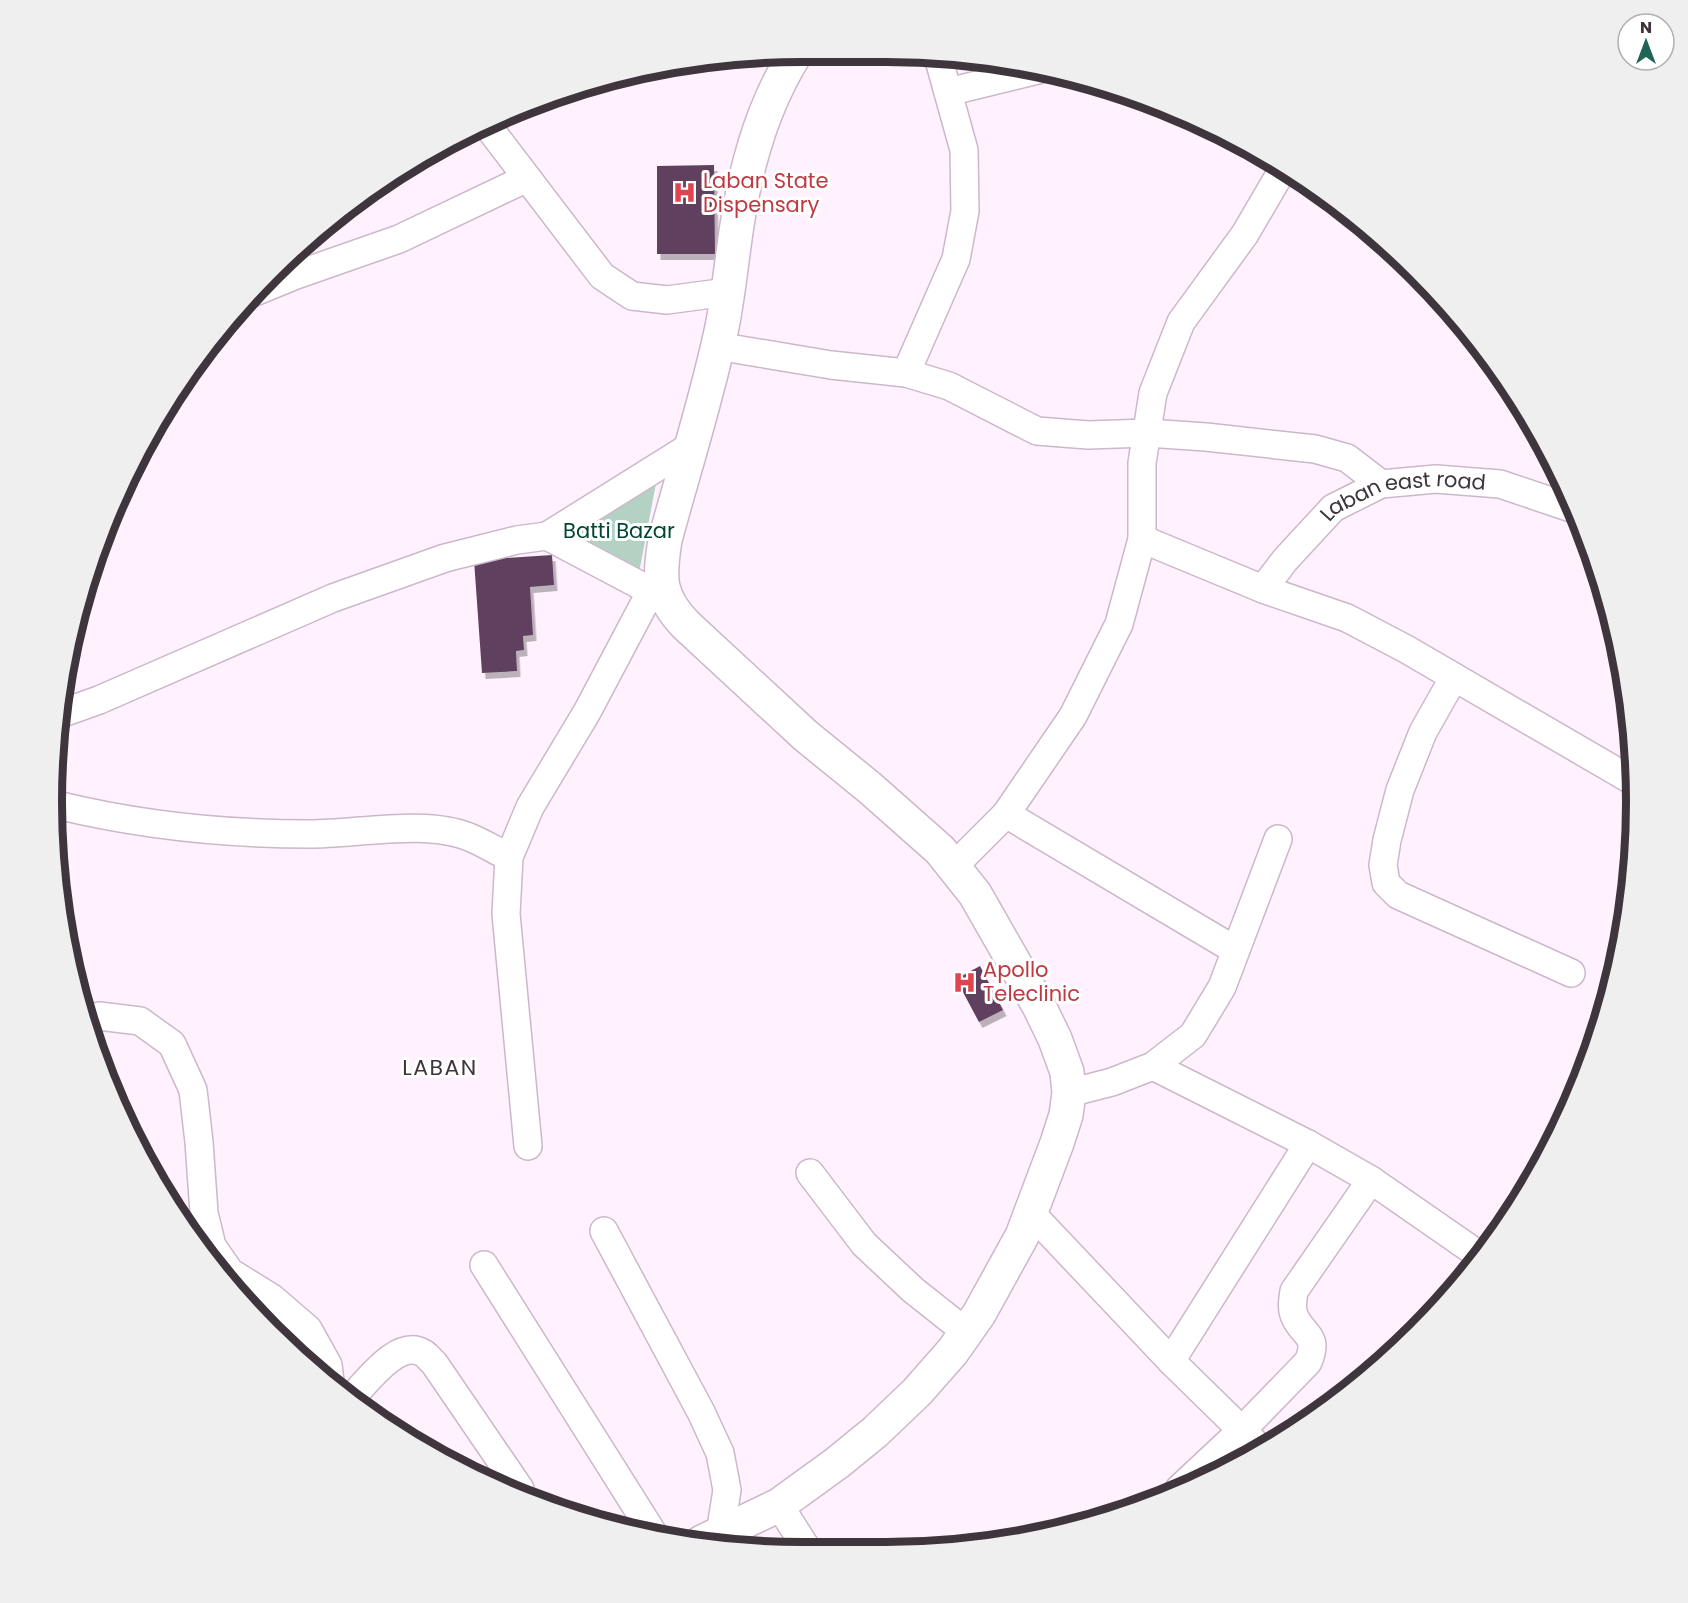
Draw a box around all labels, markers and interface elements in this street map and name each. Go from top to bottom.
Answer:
north arrow [1616,12,1676,72]
text: N [1640,16,1652,39]
place label: Laban State Dispensary [703,166,829,219]
hospital icon: Laban State Dispensary [672,180,698,206]
street label: Laban east road [1313,464,1487,527]
park label: Batti Bazar [563,516,675,545]
place label: Apollo Teleclinic [983,955,1080,1008]
hospital icon: Apollo Teleclinic [952,969,978,995]
district label: LABAN [402,1052,478,1083]

